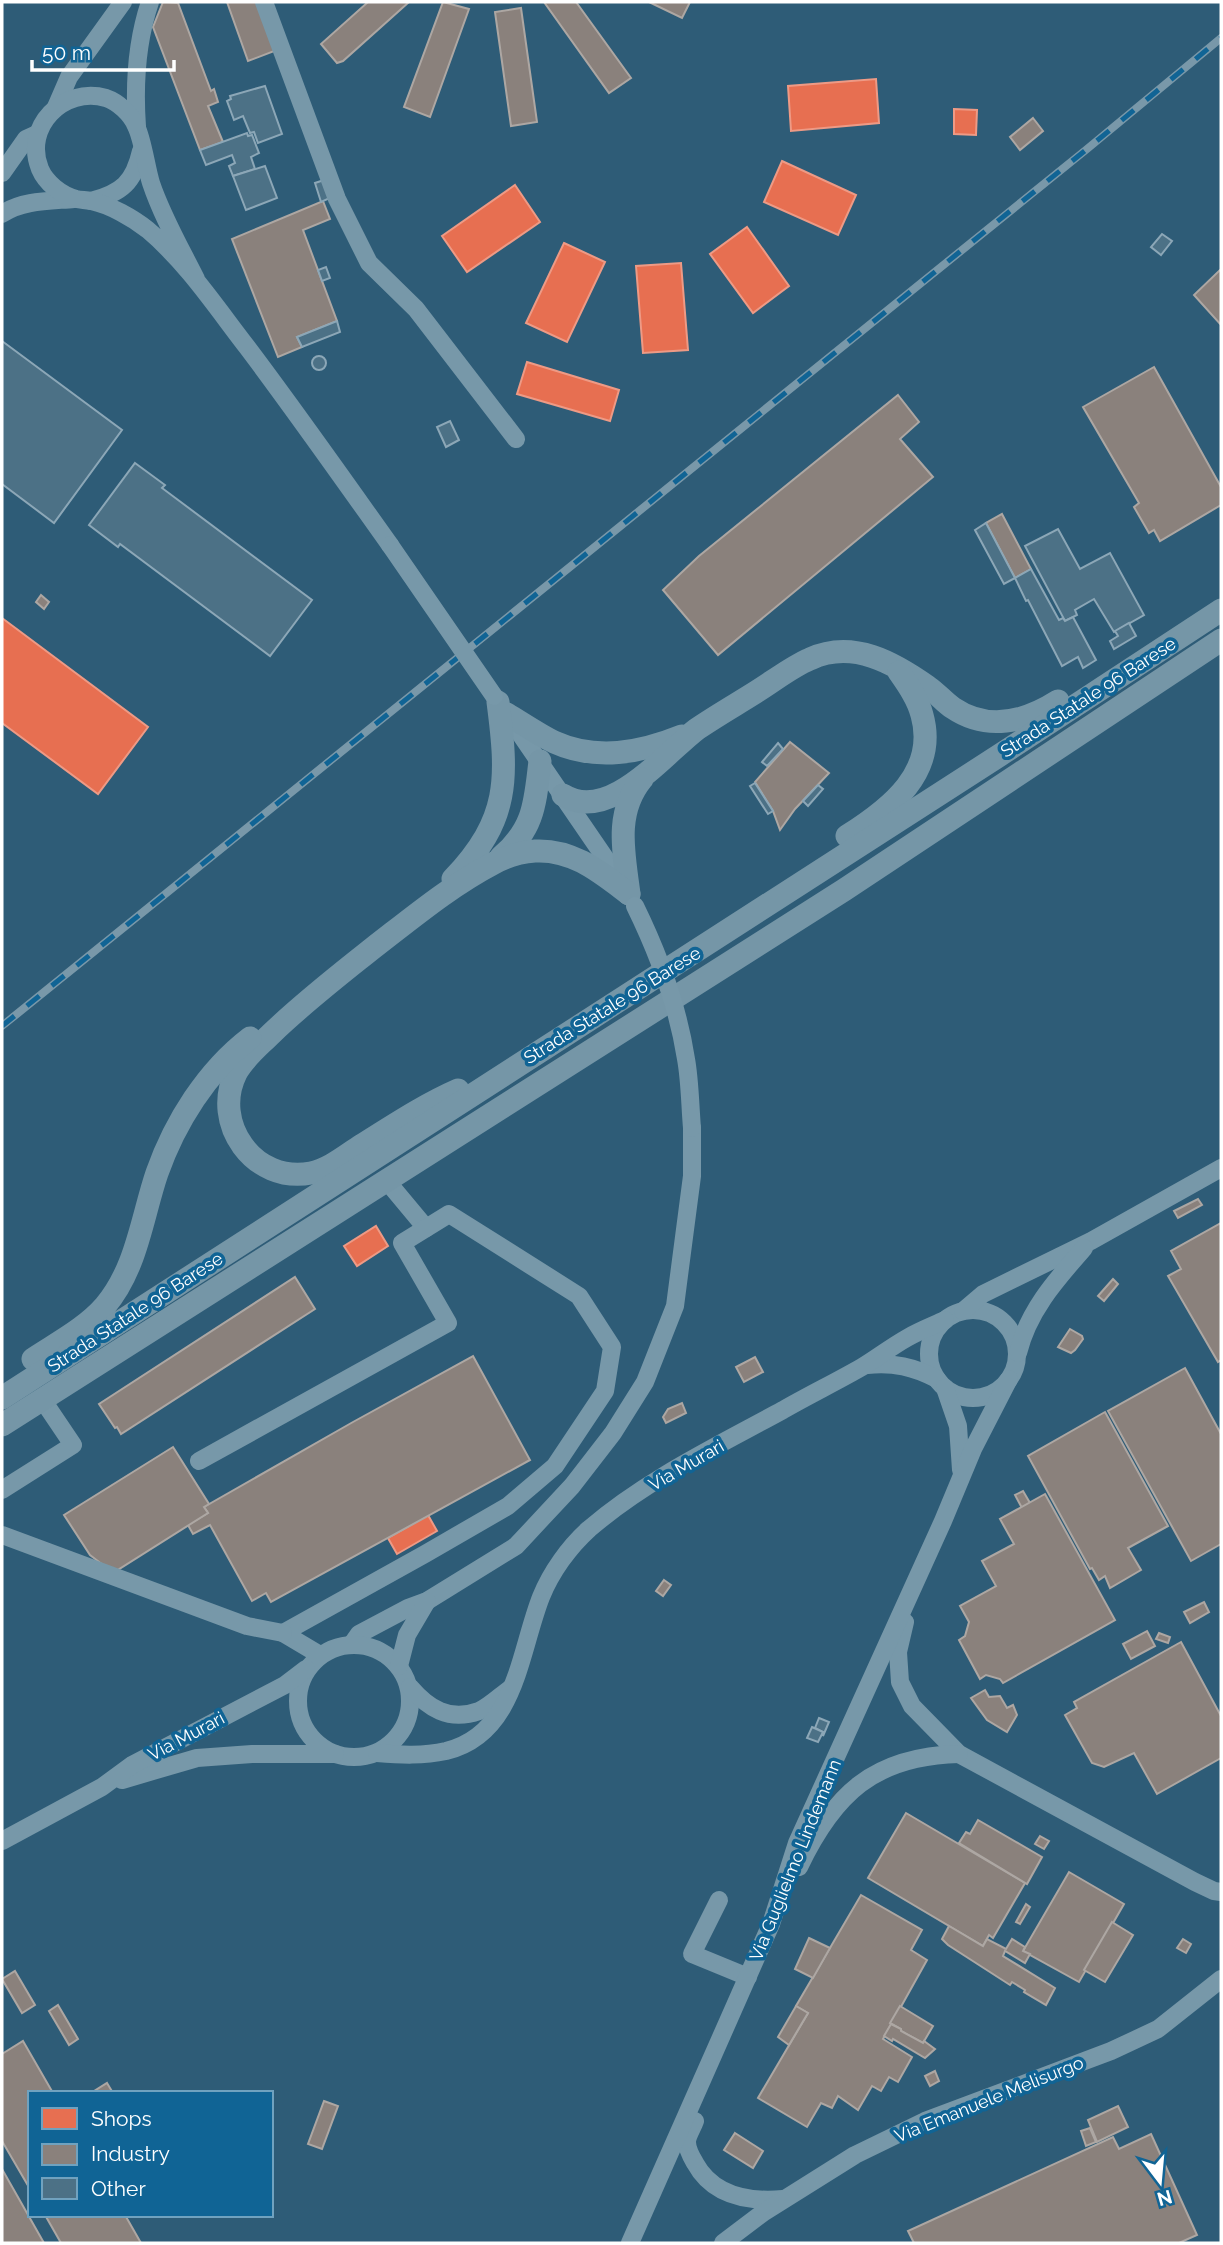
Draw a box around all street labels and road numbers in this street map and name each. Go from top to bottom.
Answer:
street label: Strada Statale 96 Barese [997,632,1180,762]
street label: Strada Statale 96 Barese [520,942,705,1068]
street label: Strada Statale 96 Barese [44,1247,227,1377]
street label: Via Murari [645,1435,727,1495]
street label: Via Murari [144,1707,228,1765]
street label: Via Guglielmo Lindemann [745,1756,845,1964]
street label: Via Emanuele Melisurgo [891,2051,1087,2147]

